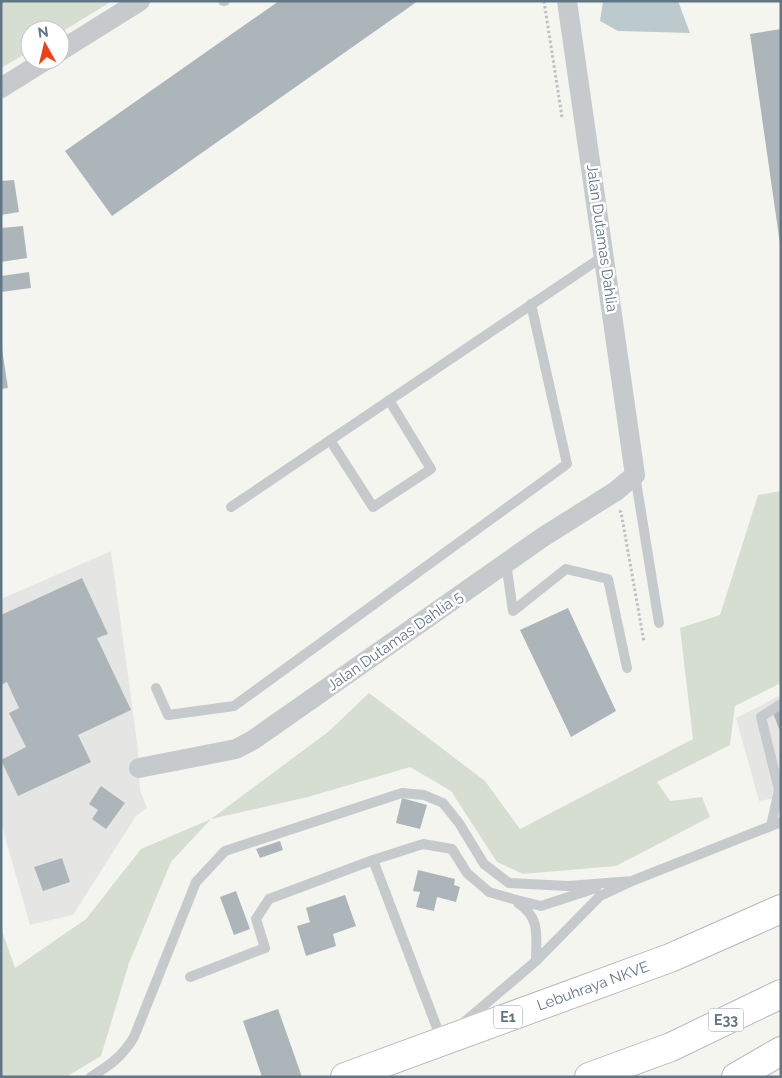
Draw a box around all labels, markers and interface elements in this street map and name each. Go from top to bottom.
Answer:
north arrow [20,20,70,70]
text: N [37,23,50,41]
street label: Jalan Dutamas Dahlia [583,163,621,313]
street label: Jalan Dutamas Dahlia 5 [324,587,466,695]
street label: Lebuhraya NKVE [535,957,651,1015]
road number: E1 [494,1006,522,1028]
road number: E33 [708,1008,744,1032]

